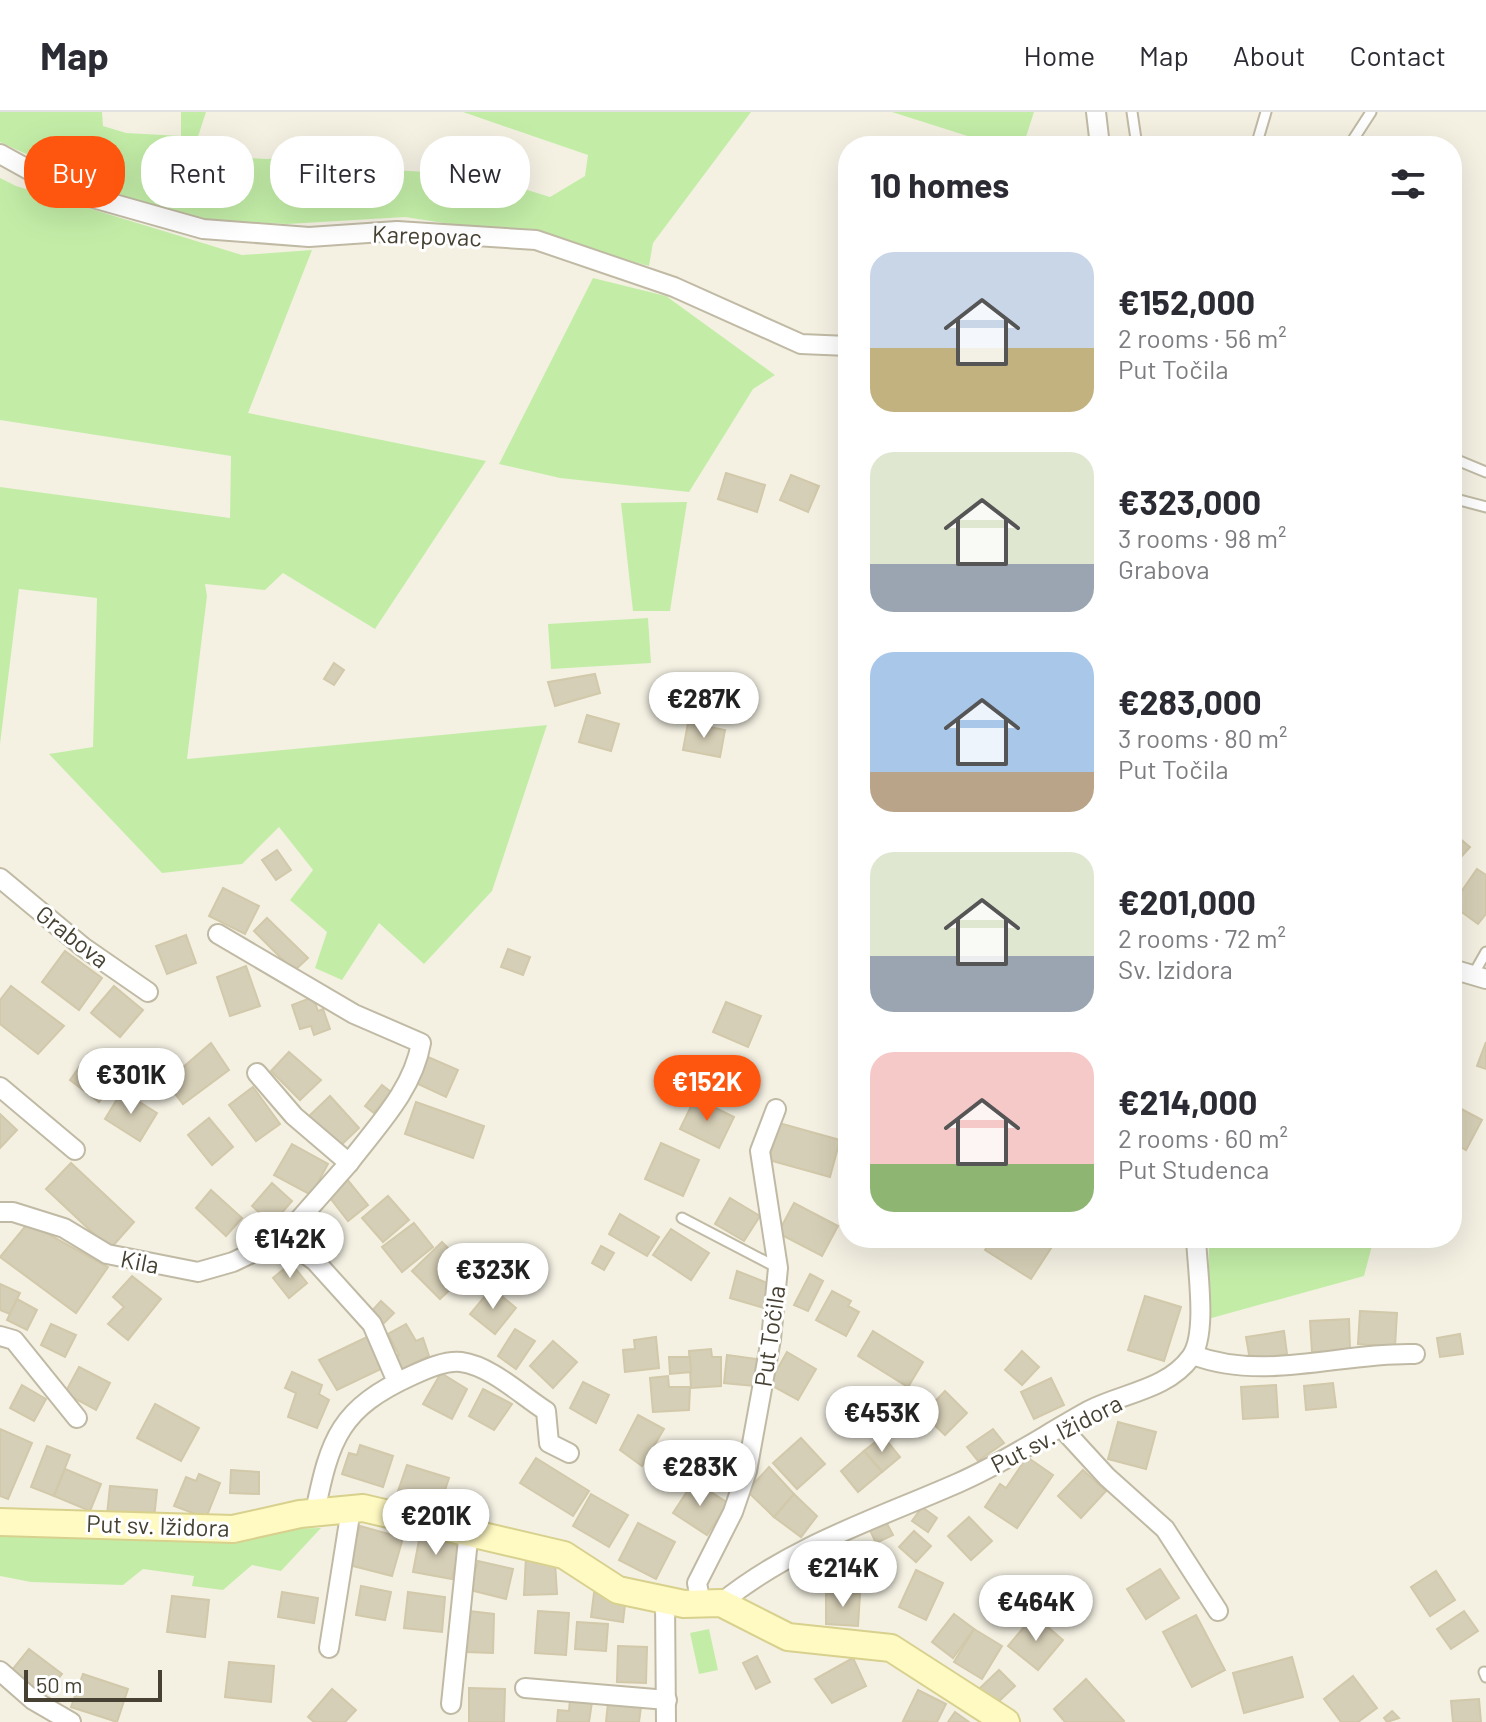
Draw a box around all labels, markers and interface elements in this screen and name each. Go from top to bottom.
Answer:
text: Map [40,32,109,78]
text: Home [1024,38,1095,72]
text: Map [1139,38,1189,72]
text: About [1233,38,1305,72]
text: Contact [1349,38,1446,72]
chip: Buy [24,136,125,208]
chip: Rent [141,136,254,208]
chip: Filters [270,136,404,208]
chip: New [420,136,530,208]
icon: filters [1386,162,1430,206]
text: 10 homes [870,164,1009,205]
street label: Karepovac [372,219,482,251]
text: €152,000 [1118,281,1255,322]
icon: home [934,284,1030,380]
text: 2 rooms · 56 m² [1118,322,1287,353]
text: Put Točila [1118,353,1229,384]
text: €323,000 [1118,481,1261,522]
icon: home [934,484,1030,580]
text: 3 rooms · 98 m² [1118,522,1286,553]
text: Grabova [1118,553,1210,584]
pin: €287K [648,672,760,740]
text: €283,000 [1118,681,1262,722]
text: €287K [667,682,741,713]
icon: home [934,684,1030,780]
text: 3 rooms · 80 m² [1118,722,1288,753]
text: Put Točila [1118,753,1229,784]
text: €201,000 [1118,881,1256,922]
icon: home [934,884,1030,980]
street label: Grabova [31,899,115,973]
text: 2 rooms · 72 m² [1118,922,1286,953]
text: Sv. Izidora [1118,953,1233,984]
pin: €301K [75,1048,187,1116]
pin: €152K [651,1055,763,1123]
text: €301K [96,1058,166,1089]
text: €152K [672,1065,742,1096]
text: €214,000 [1118,1081,1257,1122]
icon: home [934,1084,1030,1180]
text: 2 rooms · 60 m² [1118,1122,1288,1153]
text: Put Studenca [1118,1153,1269,1184]
pin: €142K [234,1212,346,1280]
text: €142K [254,1222,326,1253]
street label: Kila [118,1243,162,1279]
pin: €323K [437,1243,549,1311]
text: €323K [455,1253,531,1284]
street label: Put Točila [748,1283,790,1389]
pin: €453K [826,1386,938,1454]
street label: Put sv. Ižidora [986,1388,1126,1478]
text: €453K [844,1396,920,1427]
pin: €283K [644,1440,756,1508]
text: €283K [662,1450,738,1481]
pin: €201K [380,1489,492,1557]
text: €201K [400,1499,472,1530]
street label: Put sv. Ižidora [86,1508,230,1542]
pin: €214K [787,1541,899,1609]
text: €214K [807,1551,879,1582]
pin: €464K [980,1575,1092,1643]
text: €464K [997,1585,1075,1616]
scale bar [24,1666,162,1702]
text: 50 m [36,1671,82,1697]

